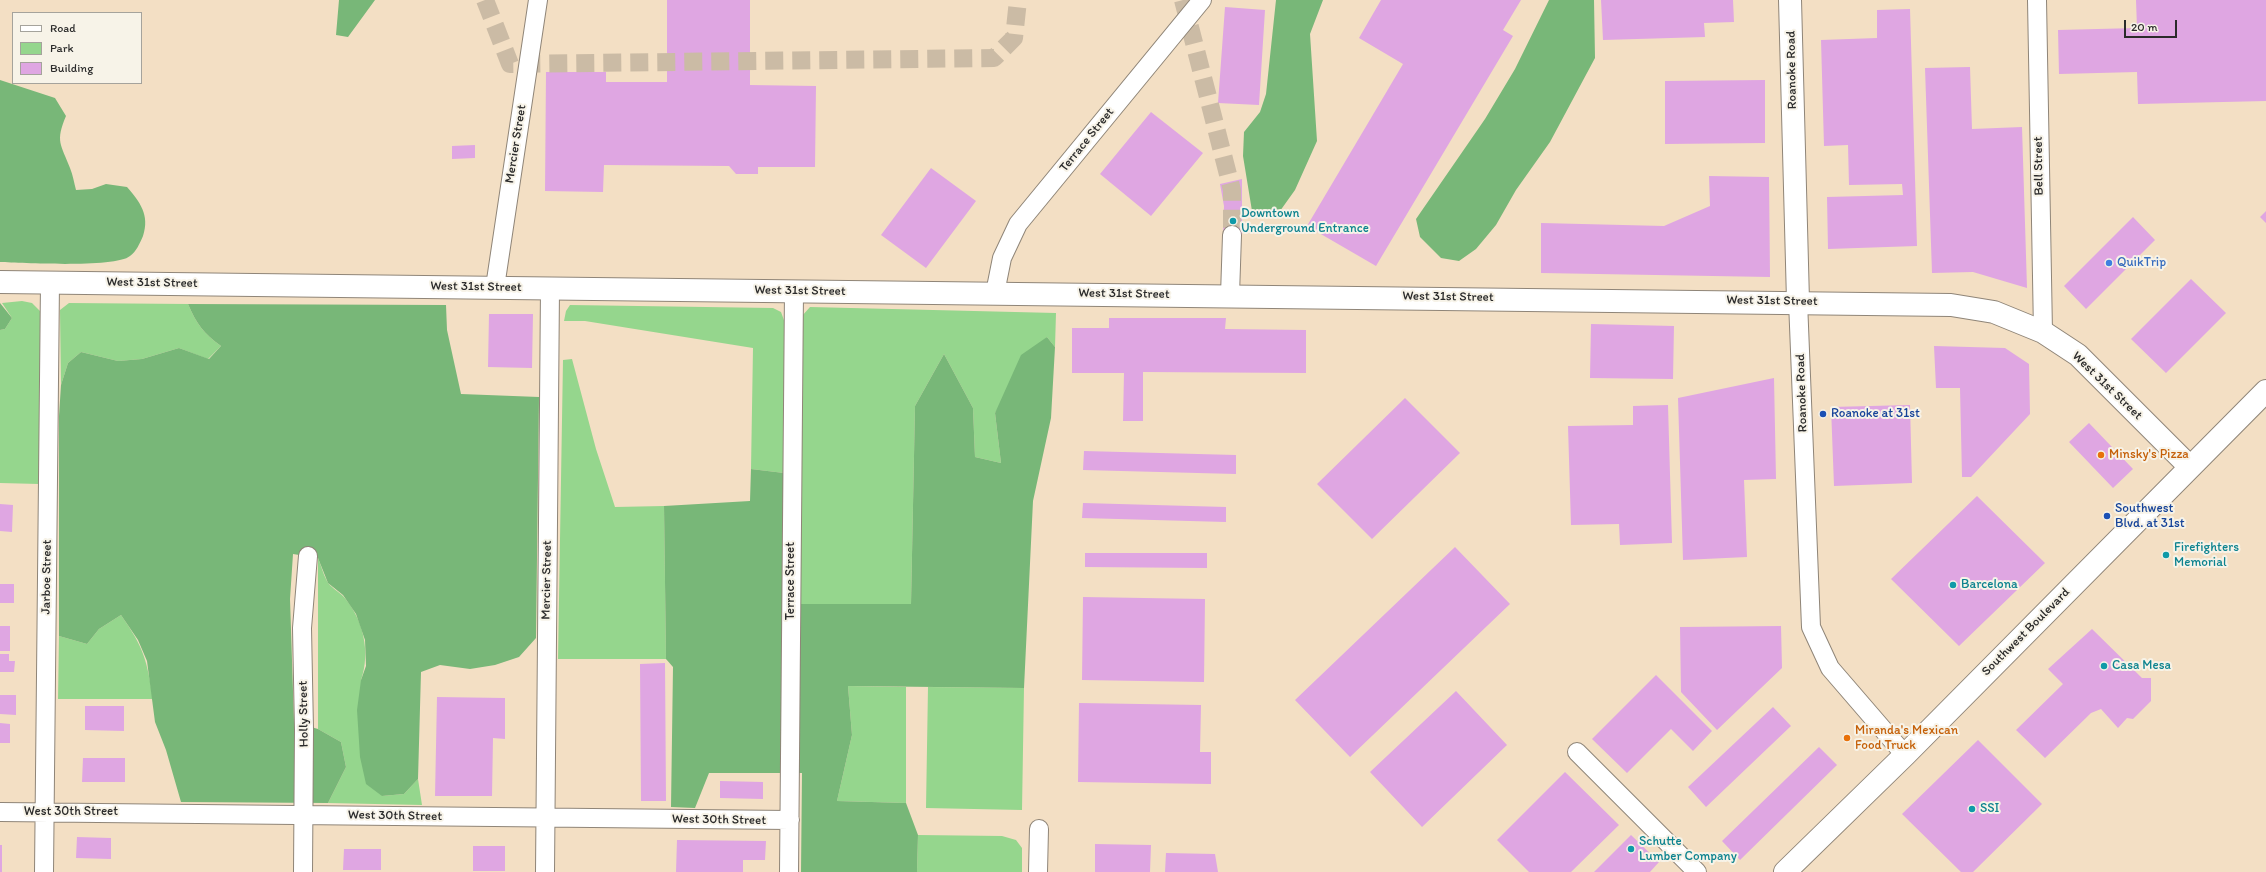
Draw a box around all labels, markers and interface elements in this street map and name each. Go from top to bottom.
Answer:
legend [12,12,142,84]
scale bar [2126,12,2179,38]
text: 20 m [2131,20,2158,34]
text: Road [50,21,76,35]
street label: Roanoke Road [1784,31,1800,109]
text: Park [50,41,74,55]
text: Building [50,61,93,75]
street label: Mercier Street [502,104,530,184]
street label: Terrace Street [1056,105,1118,175]
street label: Bell Street [2031,136,2047,196]
place label: Downtown Underground Entrance [1241,206,1369,237]
marker: Downtown Underground Entrance [1228,216,1238,226]
place label: QuikTrip [2117,255,2166,271]
marker: QuikTrip [2104,258,2114,268]
street label: West 31st Street [106,274,198,292]
street label: West 31st Street [430,278,522,296]
street label: West 31st Street [754,282,846,300]
street label: West 31st Street [1078,285,1170,303]
street label: West 31st Street [1402,288,1494,306]
street label: West 31st Street [1726,292,1818,310]
street label: West 31st Street [2069,349,2145,423]
street label: Roanoke Road [1793,353,1811,433]
place label: Roanoke at 31st [1831,406,1920,422]
marker: Roanoke at 31st [1818,409,1828,419]
place label: Minsky's Pizza [2109,447,2189,463]
marker: Minsky's Pizza [2096,450,2106,460]
place label: Southwest Blvd. at 31st [2115,501,2185,532]
marker: Southwest Blvd. at 31st [2102,511,2112,521]
street label: Jarboe Street [39,539,55,615]
street label: Mercier Street [539,540,555,620]
place label: Firefighters Memorial [2174,540,2239,571]
street label: Terrace Street [783,542,799,620]
marker: Firefighters Memorial [2161,550,2171,560]
place label: Barcelona [1961,577,2018,593]
marker: Barcelona [1948,580,1958,590]
street label: Southwest Boulevard [1979,585,2073,679]
place label: Casa Mesa [2112,658,2171,674]
marker: Casa Mesa [2099,661,2109,671]
street label: Holly Street [296,681,312,747]
place label: Miranda's Mexican Food Truck [1855,723,1958,754]
marker: Miranda's Mexican Food Truck [1842,733,1852,743]
place label: SSI [1980,801,1999,817]
street label: West 30th Street [24,804,118,820]
marker: SSI [1967,804,1977,814]
street label: West 30th Street [348,807,442,825]
street label: West 30th Street [672,811,766,829]
place label: Schutte Lumber Company [1639,834,1737,865]
marker: Schutte Lumber Company [1626,844,1636,854]

